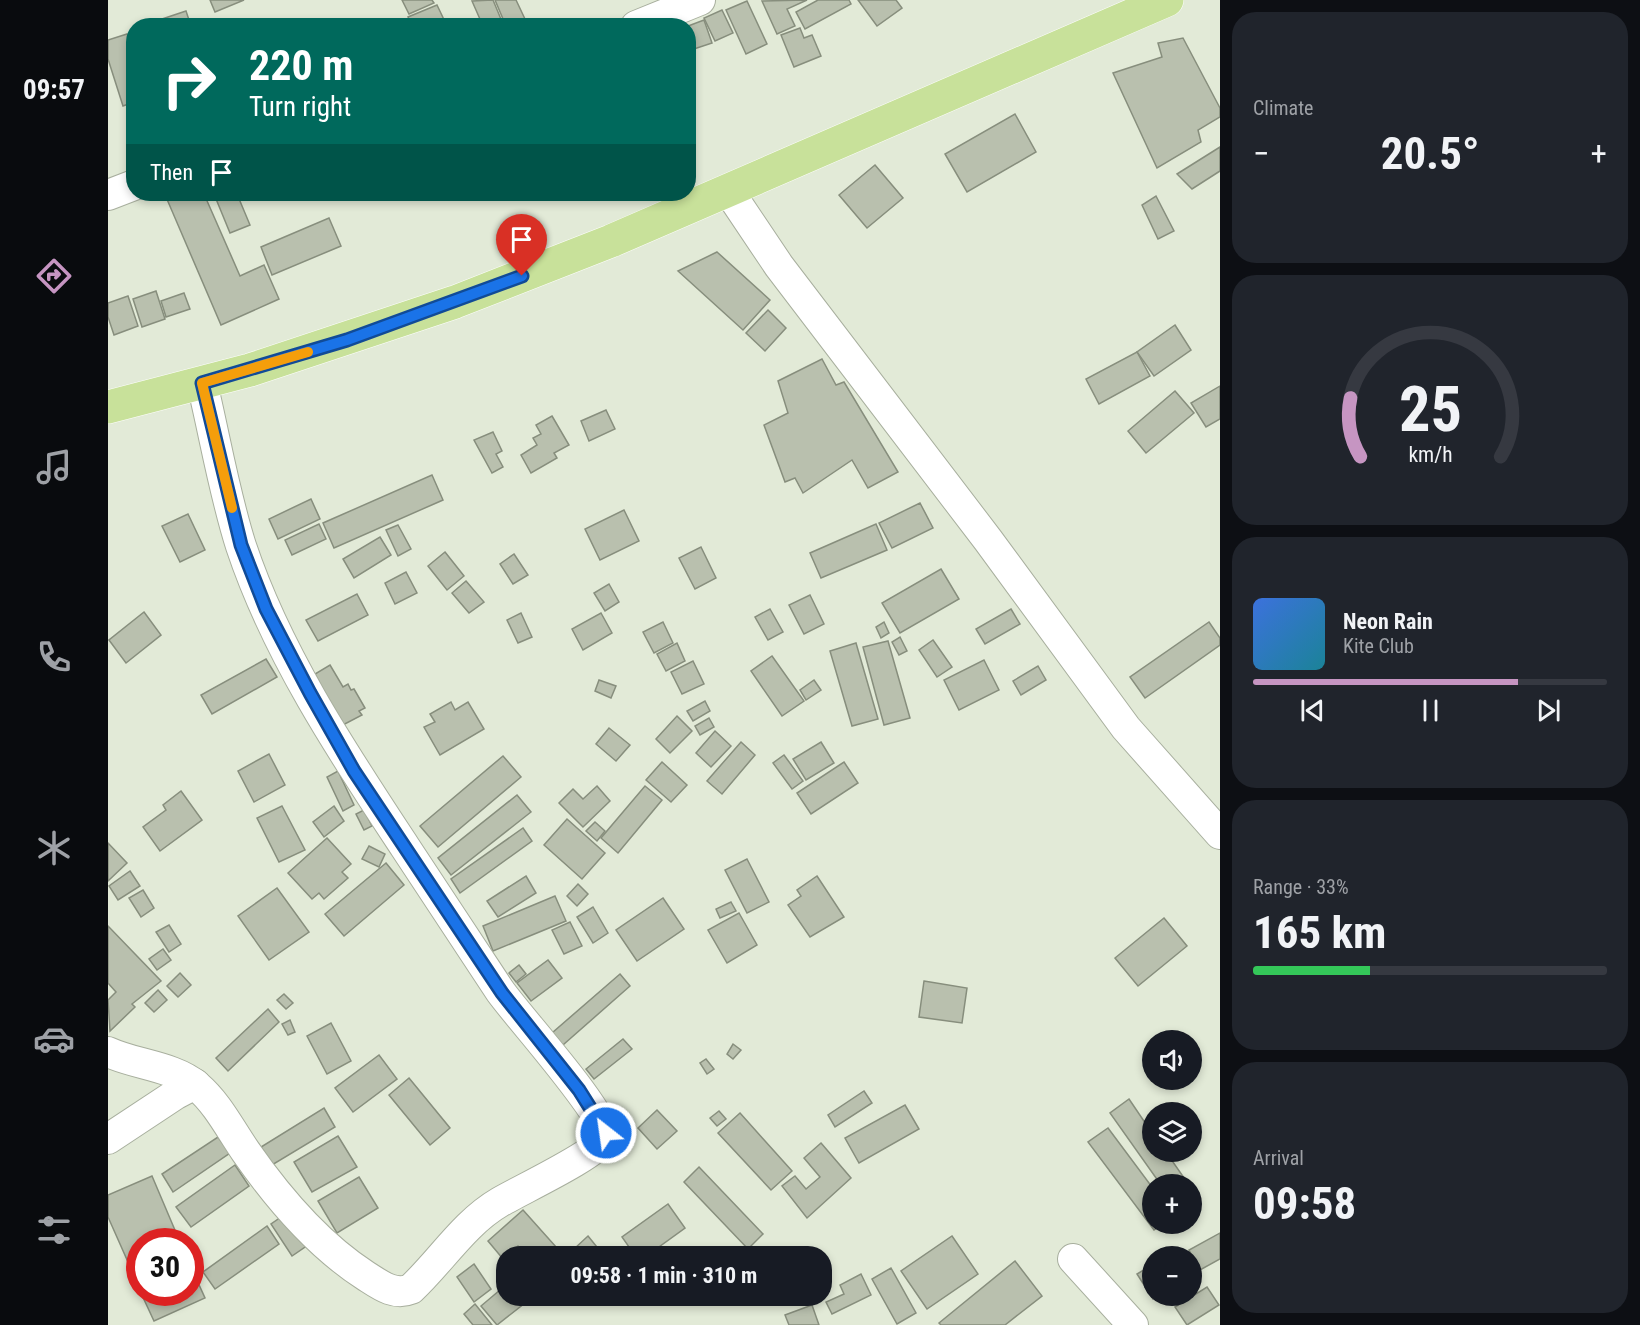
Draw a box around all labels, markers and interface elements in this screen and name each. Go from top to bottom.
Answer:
text: 220 m [249,41,354,90]
icon: right [150,42,228,120]
text: 09:57 [23,74,85,106]
text: Turn right [249,91,351,123]
text: Climate [1253,96,1313,120]
text: 20.5° [1381,127,1479,180]
text: − [1253,134,1270,173]
text: + [1591,134,1607,173]
icon: arrive [205,156,238,189]
text: Then [150,160,193,185]
pin [496,214,547,276]
icon: arrive [505,223,538,256]
icon: directions [33,255,75,297]
text: 25 [1398,373,1462,446]
text: km/h [1408,442,1452,467]
icon: music [33,446,75,488]
text: Neon Rain [1343,609,1433,634]
text: Kite Club [1343,634,1414,658]
icon: phone [33,636,75,678]
icon: previous [1296,694,1329,727]
icon: pause [1414,694,1447,727]
icon: next [1532,694,1565,727]
icon: climate [33,827,75,869]
text: Range · 33% [1253,875,1349,899]
text: 165 km [1253,906,1386,959]
icon: car [33,1018,75,1060]
map controls [1142,1030,1202,1306]
button: sound [1142,1030,1202,1090]
position arrow [574,1101,638,1165]
button: layers [1142,1102,1202,1162]
text: Arrival [1253,1146,1304,1170]
button: + [1142,1174,1202,1234]
text: 09:58 [1253,1177,1356,1230]
icon: filters [33,1209,75,1251]
speed limit sign: 30 [126,1228,204,1306]
button: − [1142,1246,1202,1306]
text: 09:58 · 1 min · 310 m [571,1263,757,1288]

